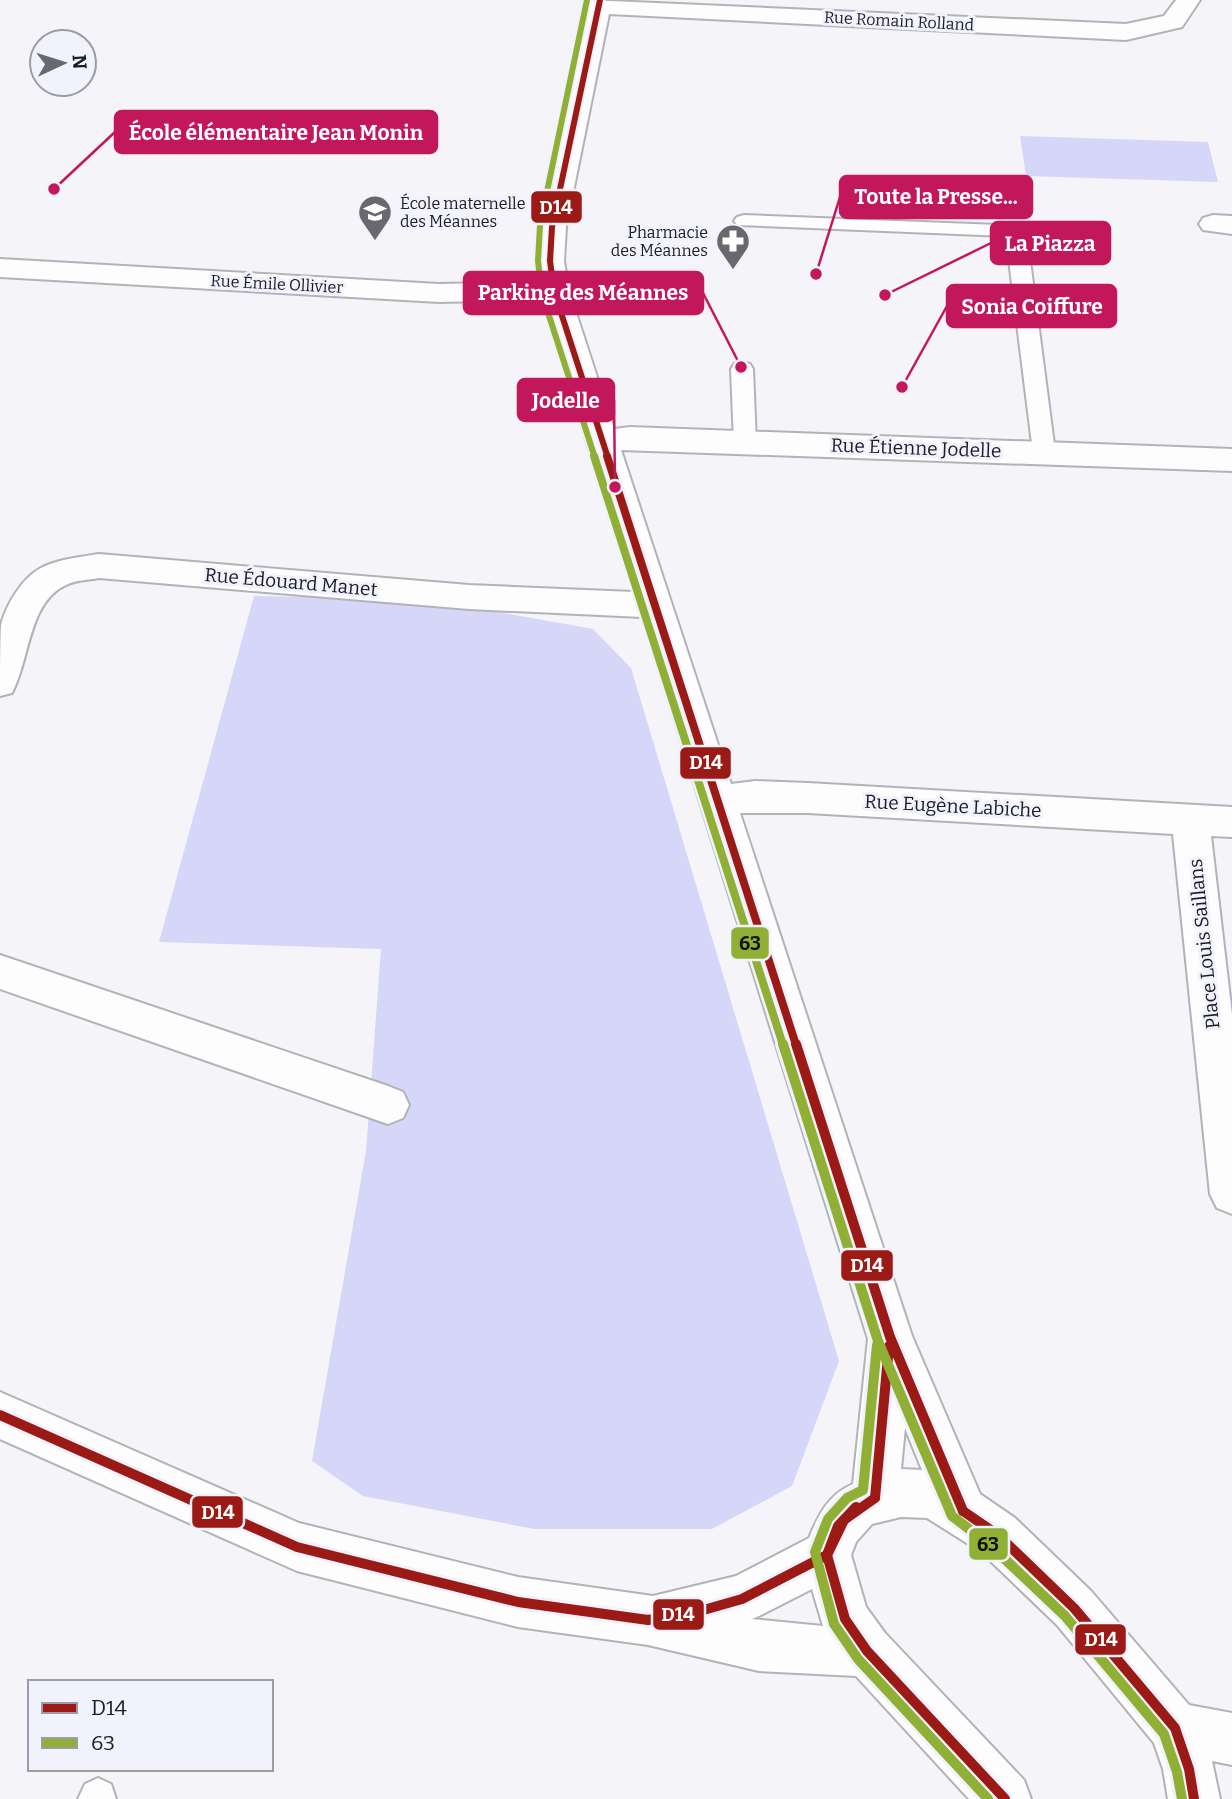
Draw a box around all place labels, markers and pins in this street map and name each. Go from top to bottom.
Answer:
callout: École élémentaire Jean Monin [115,111,437,153]
callout: Toute la Presse... [840,176,1032,218]
school or university icon: École maternelle des Méannes [356,193,394,242]
place label: École maternelle des Méannes [400,193,525,231]
pharmacy icon: Pharmacie des Méannes [714,222,752,271]
callout: La Piazza [991,222,1110,264]
place label: Pharmacie des Méannes [611,223,708,260]
callout: Parking des Méannes [464,272,703,314]
callout: Sonia Coiffure [947,285,1116,327]
callout: Jodelle [518,379,614,421]

